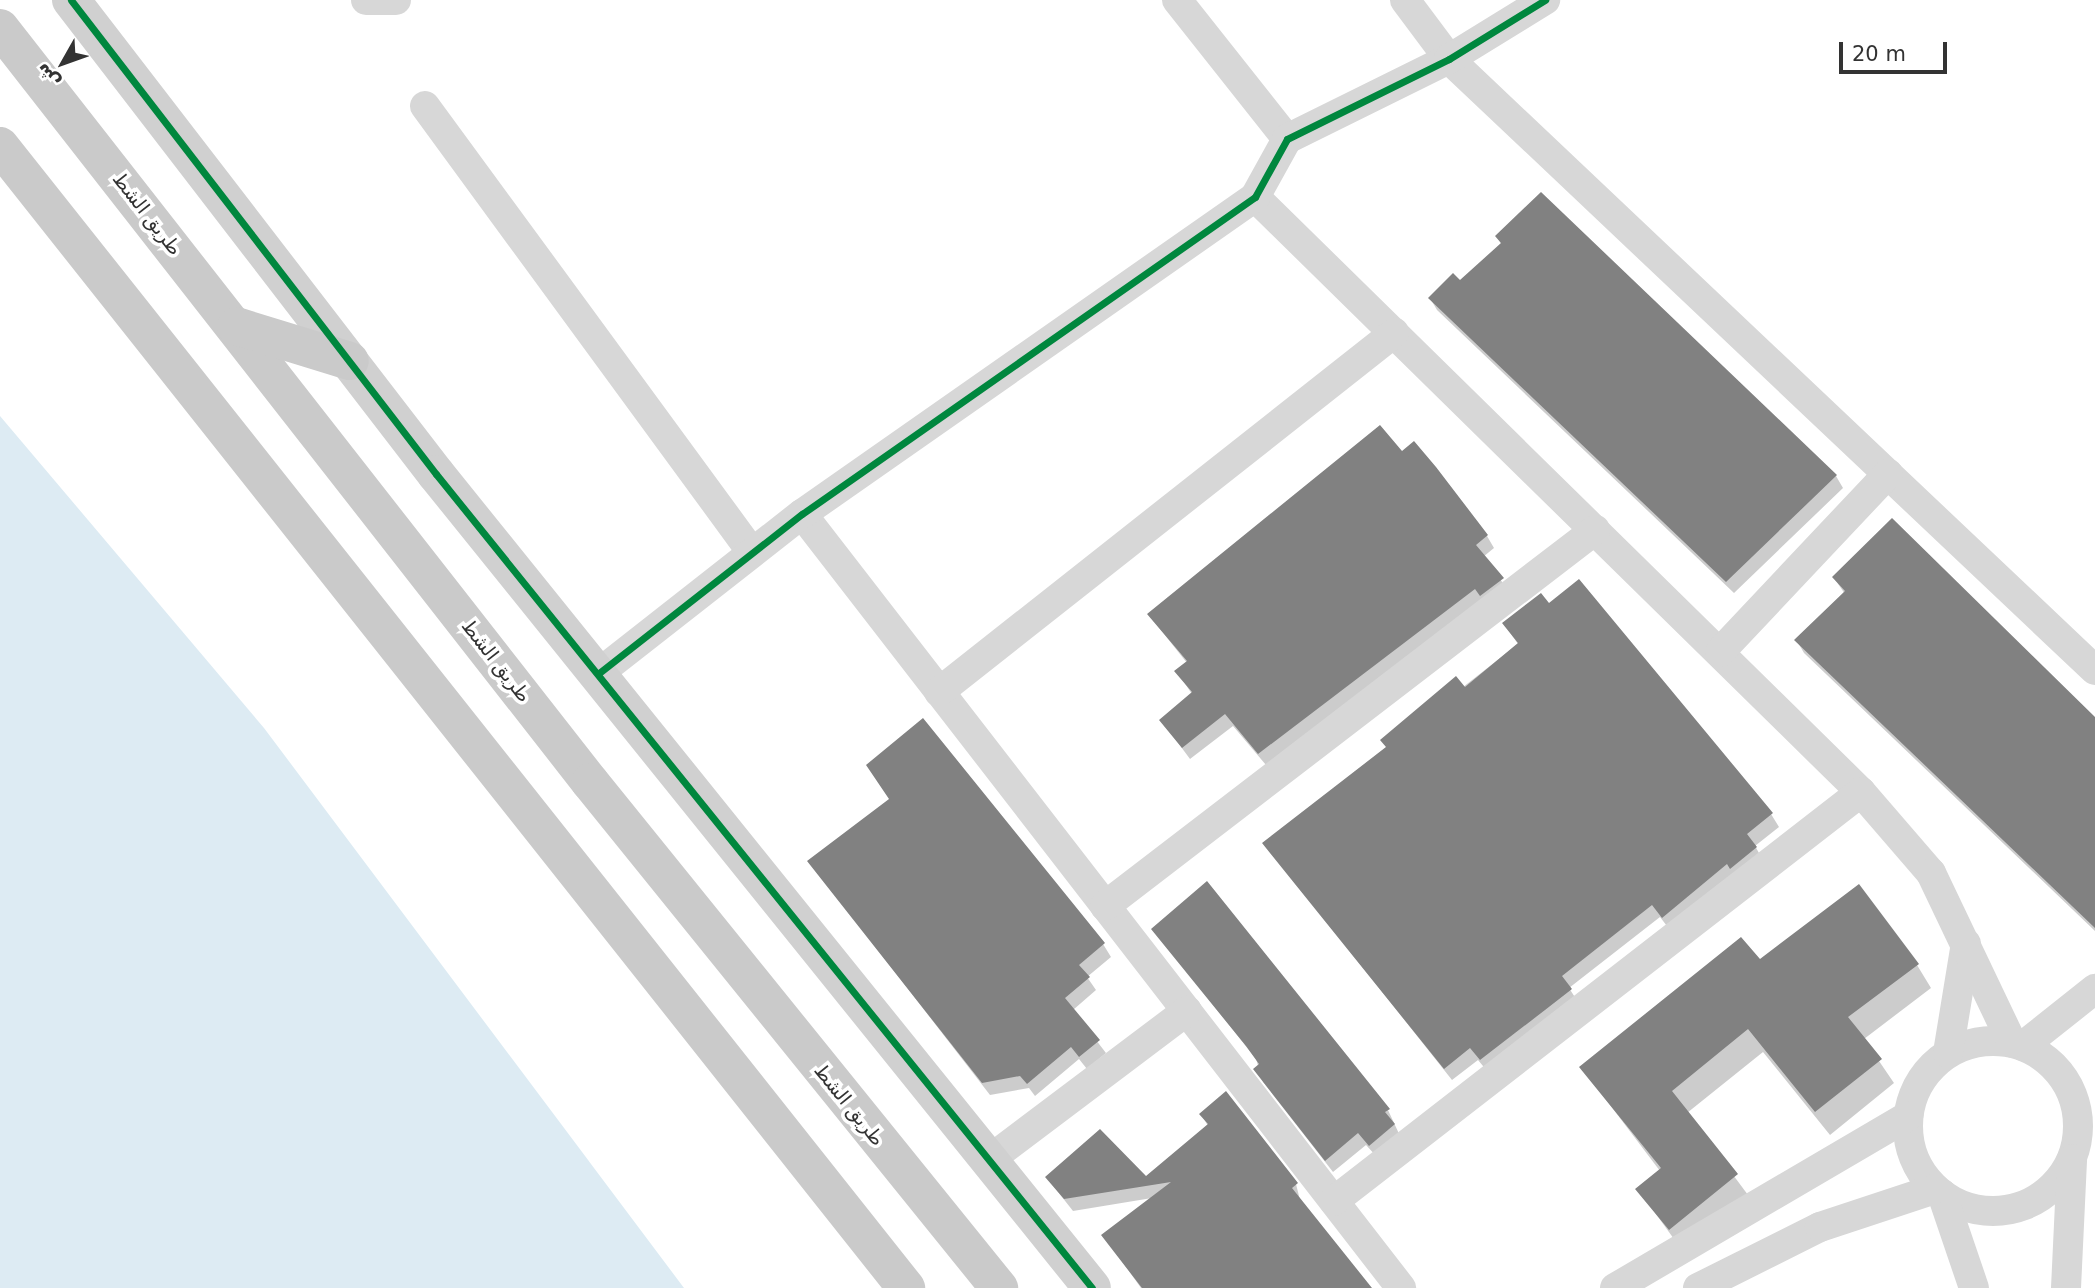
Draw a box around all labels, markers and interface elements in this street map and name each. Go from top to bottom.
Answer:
north arrow [28,28,98,98]
scale bar [1843,28,1952,72]
text: 20 m [1852,42,1906,66]
text: ش [30,59,64,94]
street label: طريق الشط [108,168,186,260]
street label: طريق الشط [457,615,535,707]
street label: طريق الشط [809,1059,889,1151]

